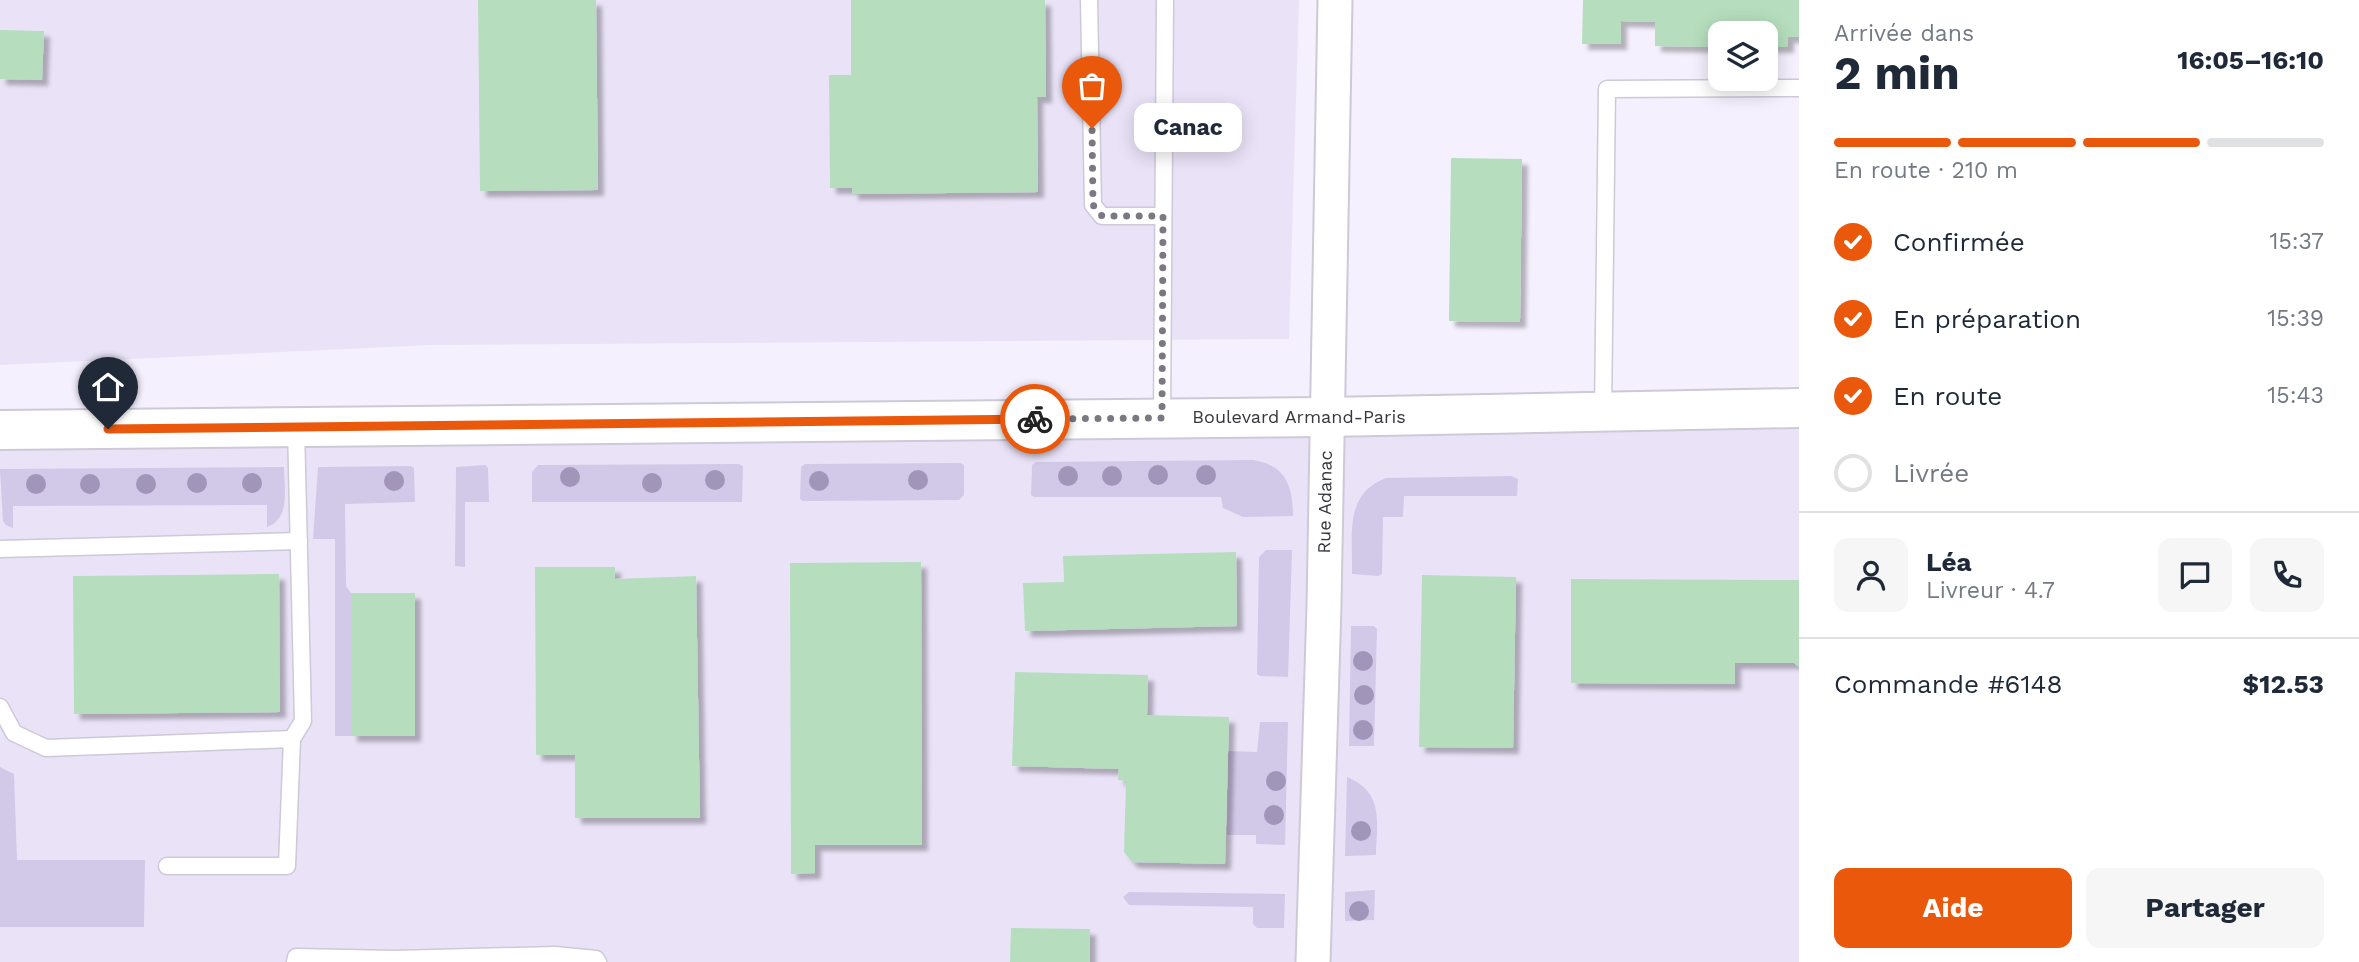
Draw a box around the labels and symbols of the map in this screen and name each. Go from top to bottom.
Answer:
pin [1062,56,1122,128]
callout: Canac [1134,104,1242,152]
pin [78,357,138,429]
courier [1000,384,1070,454]
street label: Boulevard Armand-Paris [1192,406,1406,427]
street label: Rue Adanac [1313,450,1336,554]

